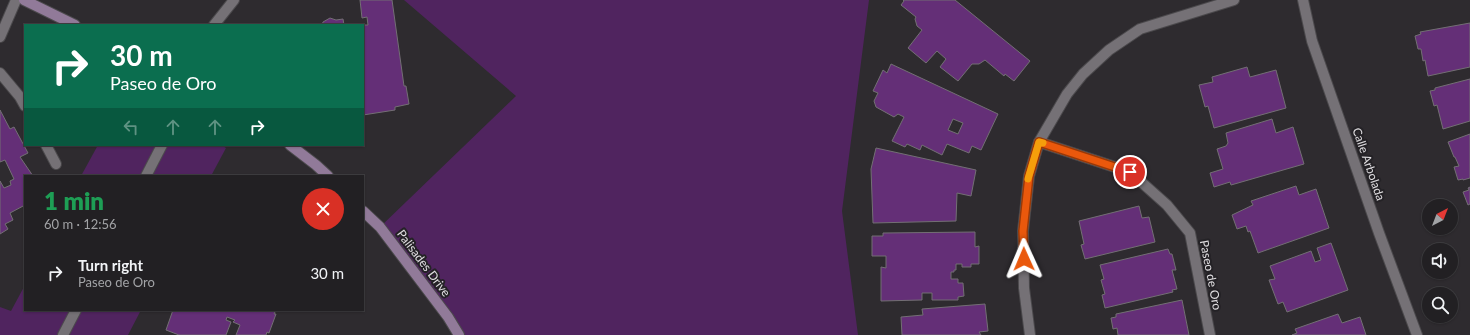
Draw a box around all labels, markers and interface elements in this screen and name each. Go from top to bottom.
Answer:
text: 30 m [110,38,173,72]
icon: right [44,40,96,92]
text: Paseo de Oro [110,72,216,94]
icon: left [120,116,142,138]
icon: ahead [162,116,184,138]
icon: ahead [204,116,226,138]
icon: right [246,116,268,138]
street label: Calle Arbolada [1350,126,1388,202]
pin [1113,155,1147,189]
icon: arrive [1119,161,1141,183]
text: 1 min [44,186,104,215]
button: close [302,188,344,230]
north arrow [1422,199,1458,235]
map controls [1422,199,1458,323]
text: 60 m · 12:56 [44,216,117,232]
street label: Palisades Drive [394,227,454,299]
position arrow [1003,238,1045,280]
street label: Paseo de Oro [1197,239,1225,311]
button: sound [1422,243,1458,279]
text: Turn right [78,256,143,274]
icon: right [44,262,66,284]
text: 30 m [310,264,344,282]
text: Paseo de Oro [78,274,155,290]
button: search [1422,287,1458,323]

